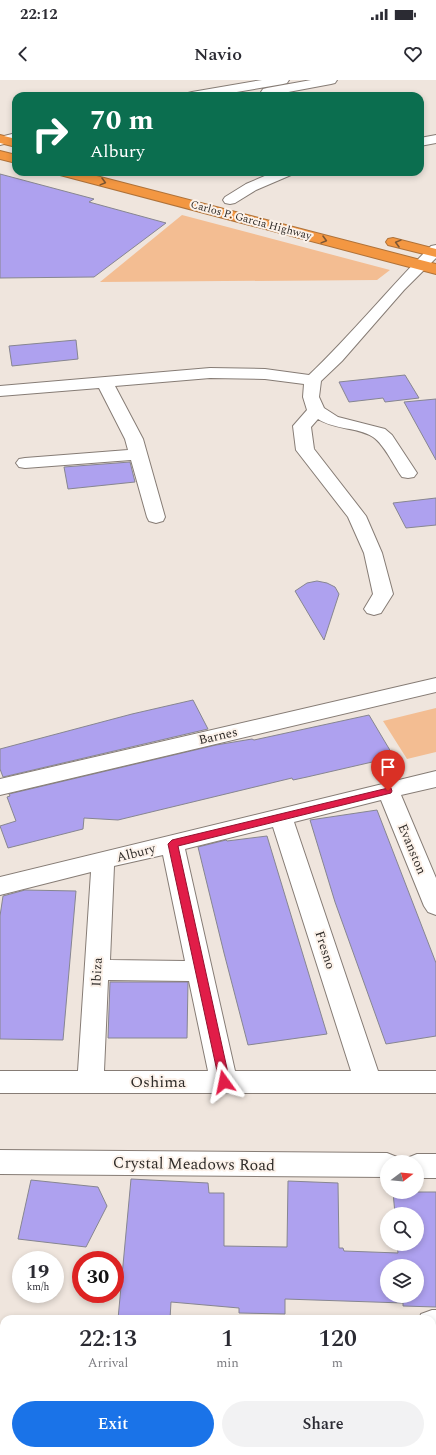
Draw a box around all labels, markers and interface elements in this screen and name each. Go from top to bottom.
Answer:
text: 22:12 [20,3,58,26]
text: Navio [194,41,242,68]
icon: back [12,43,34,65]
icon: heart [402,43,424,65]
text: 70 m [90,99,154,142]
icon: right [24,108,76,160]
text: Albury [90,138,145,165]
one-way arrow [99,177,106,186]
street label: Carlos P. Garcia Highway [189,196,314,245]
one-way arrow [320,235,327,243]
one-way arrow [395,240,401,248]
street label: Barnes [196,722,240,750]
pin [371,750,405,791]
icon: arrive [377,756,399,778]
street label: Evanston [392,821,432,878]
street label: Albury [114,838,158,867]
street label: Fresno [309,928,341,972]
street label: Ibiza [86,956,108,987]
position arrow [203,1061,245,1103]
street label: Oshima [130,1070,186,1094]
street label: Crystal Meadows Road [113,1151,275,1177]
north arrow [380,1155,424,1199]
map controls [380,1155,424,1303]
button: search [380,1207,424,1251]
speed limit sign: 30 [72,1251,124,1303]
text: 19 [27,1257,49,1287]
button: layers [380,1259,424,1303]
text: km/h [27,1279,49,1295]
text: 22:13 [79,1321,137,1357]
text: 1 [221,1321,234,1357]
text: 120 [318,1321,357,1357]
text: Arrival [88,1353,128,1373]
text: min [216,1353,239,1373]
text: m [332,1353,343,1373]
button: Exit [12,1401,214,1447]
button: Share [222,1401,424,1447]

